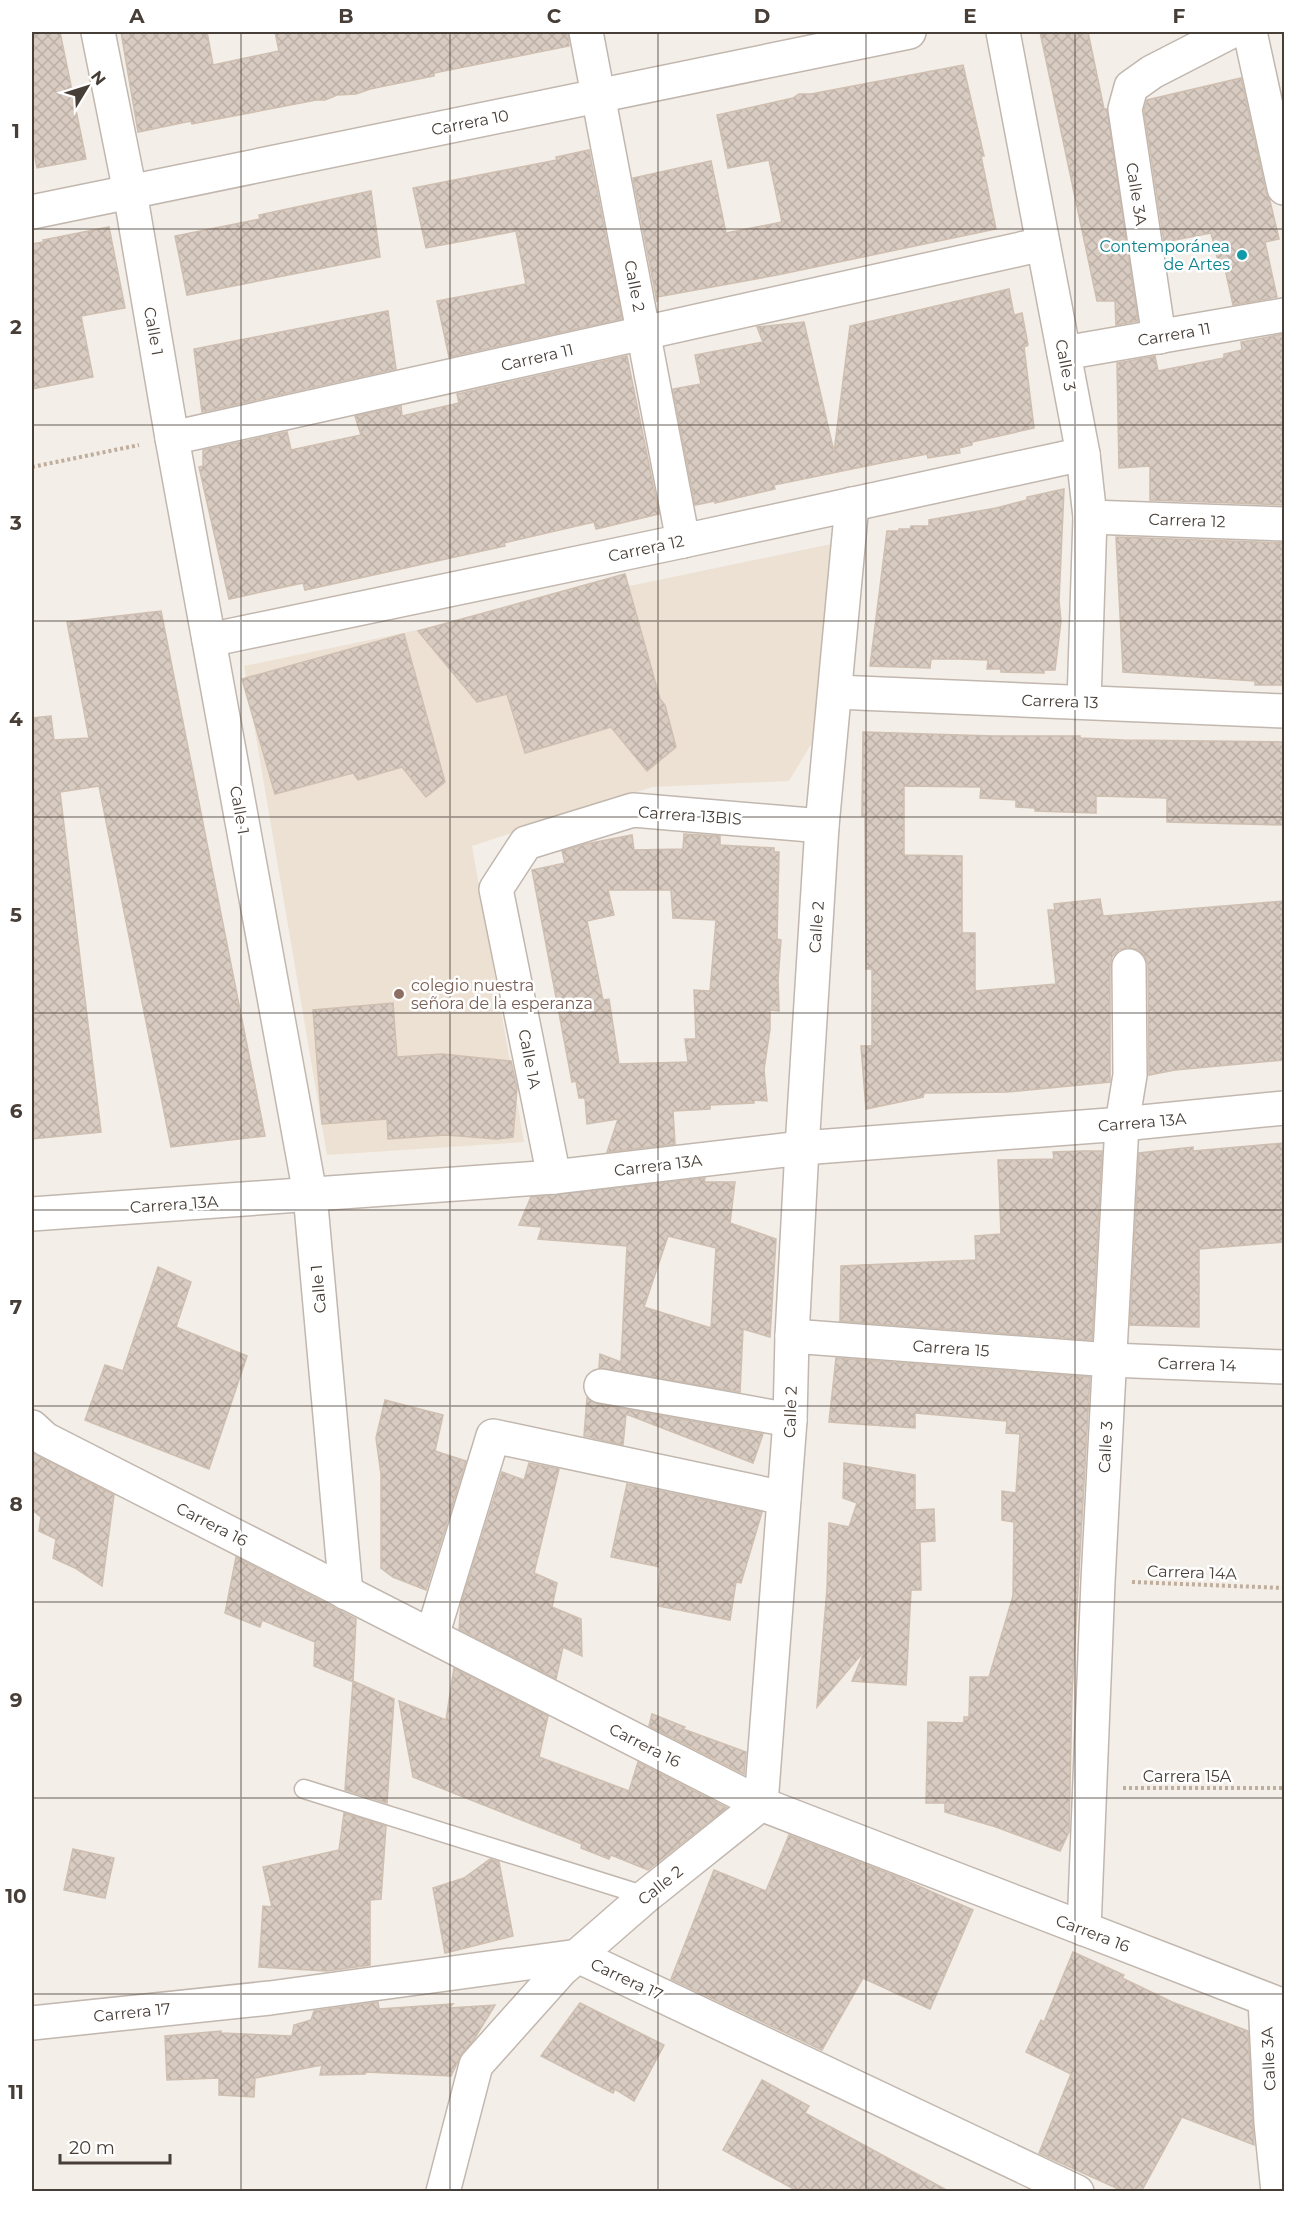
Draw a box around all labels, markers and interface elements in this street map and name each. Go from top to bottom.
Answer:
text: A [128,4,145,28]
text: B [338,4,354,28]
text: C [547,4,562,28]
text: D [754,4,770,28]
text: E [963,4,977,28]
text: F [1173,4,1186,28]
north arrow [57,57,117,117]
text: N [87,67,110,89]
street label: Carrera 10 [430,106,510,139]
text: 1 [12,119,20,143]
street label: Calle 3A [1122,161,1151,228]
place label: Contemporánea de Artes [1100,237,1230,274]
marker: Contemporánea de Artes [1235,248,1249,262]
street label: Calle 2 [620,259,649,314]
street label: Calle 1 [140,305,167,357]
text: 2 [10,315,22,339]
street label: Carrera 11 [1136,319,1212,350]
street label: Calle 3 [1051,338,1080,393]
street label: Carrera 11 [499,340,575,375]
street label: Carrera 12 [1148,510,1226,531]
text: 3 [9,511,22,535]
street label: Carrera 12 [606,531,686,566]
street label: Carrera 13 [1021,691,1099,712]
text: 4 [9,707,23,731]
street label: Calle 1 [226,784,253,836]
street label: Carrera 13BIS [638,802,743,829]
street label: Calle 2 [805,900,828,954]
text: 5 [10,903,22,927]
place label: colegio nuestra señora de la esperanza [411,976,593,1013]
marker: colegio nuestra señora de la esperanza [392,987,406,1001]
street label: Calle 1A [514,1028,545,1091]
text: 6 [10,1099,23,1123]
street label: Carrera 13A [1097,1109,1187,1136]
street label: Carrera 13A [613,1151,704,1180]
street label: Carrera 13A [129,1192,219,1217]
street label: Calle 1 [307,1264,330,1314]
text: 7 [10,1295,22,1319]
street label: Carrera 15 [912,1336,990,1361]
street label: Carrera 14 [1157,1354,1237,1375]
street label: Calle 2 [780,1386,801,1438]
street label: Calle 3 [1095,1420,1116,1474]
text: 8 [9,1492,23,1516]
street label: Carrera 16 [173,1498,251,1551]
street label: Carrera 14A [1147,1561,1238,1584]
text: 9 [10,1688,22,1712]
street label: Carrera 16 [606,1719,684,1772]
street label: Carrera 15A [1143,1767,1232,1786]
street label: Calle 2 [634,1862,687,1909]
text: 10 [5,1884,27,1908]
street label: Carrera 16 [1053,1911,1133,1956]
street label: Carrera 17 [588,1954,666,2004]
street label: Carrera 17 [93,1999,172,2026]
street label: Calle 3A [1257,2026,1280,2091]
text: 11 [8,2080,24,2104]
scale bar [60,2127,170,2165]
text: 20 m [69,2137,115,2159]

